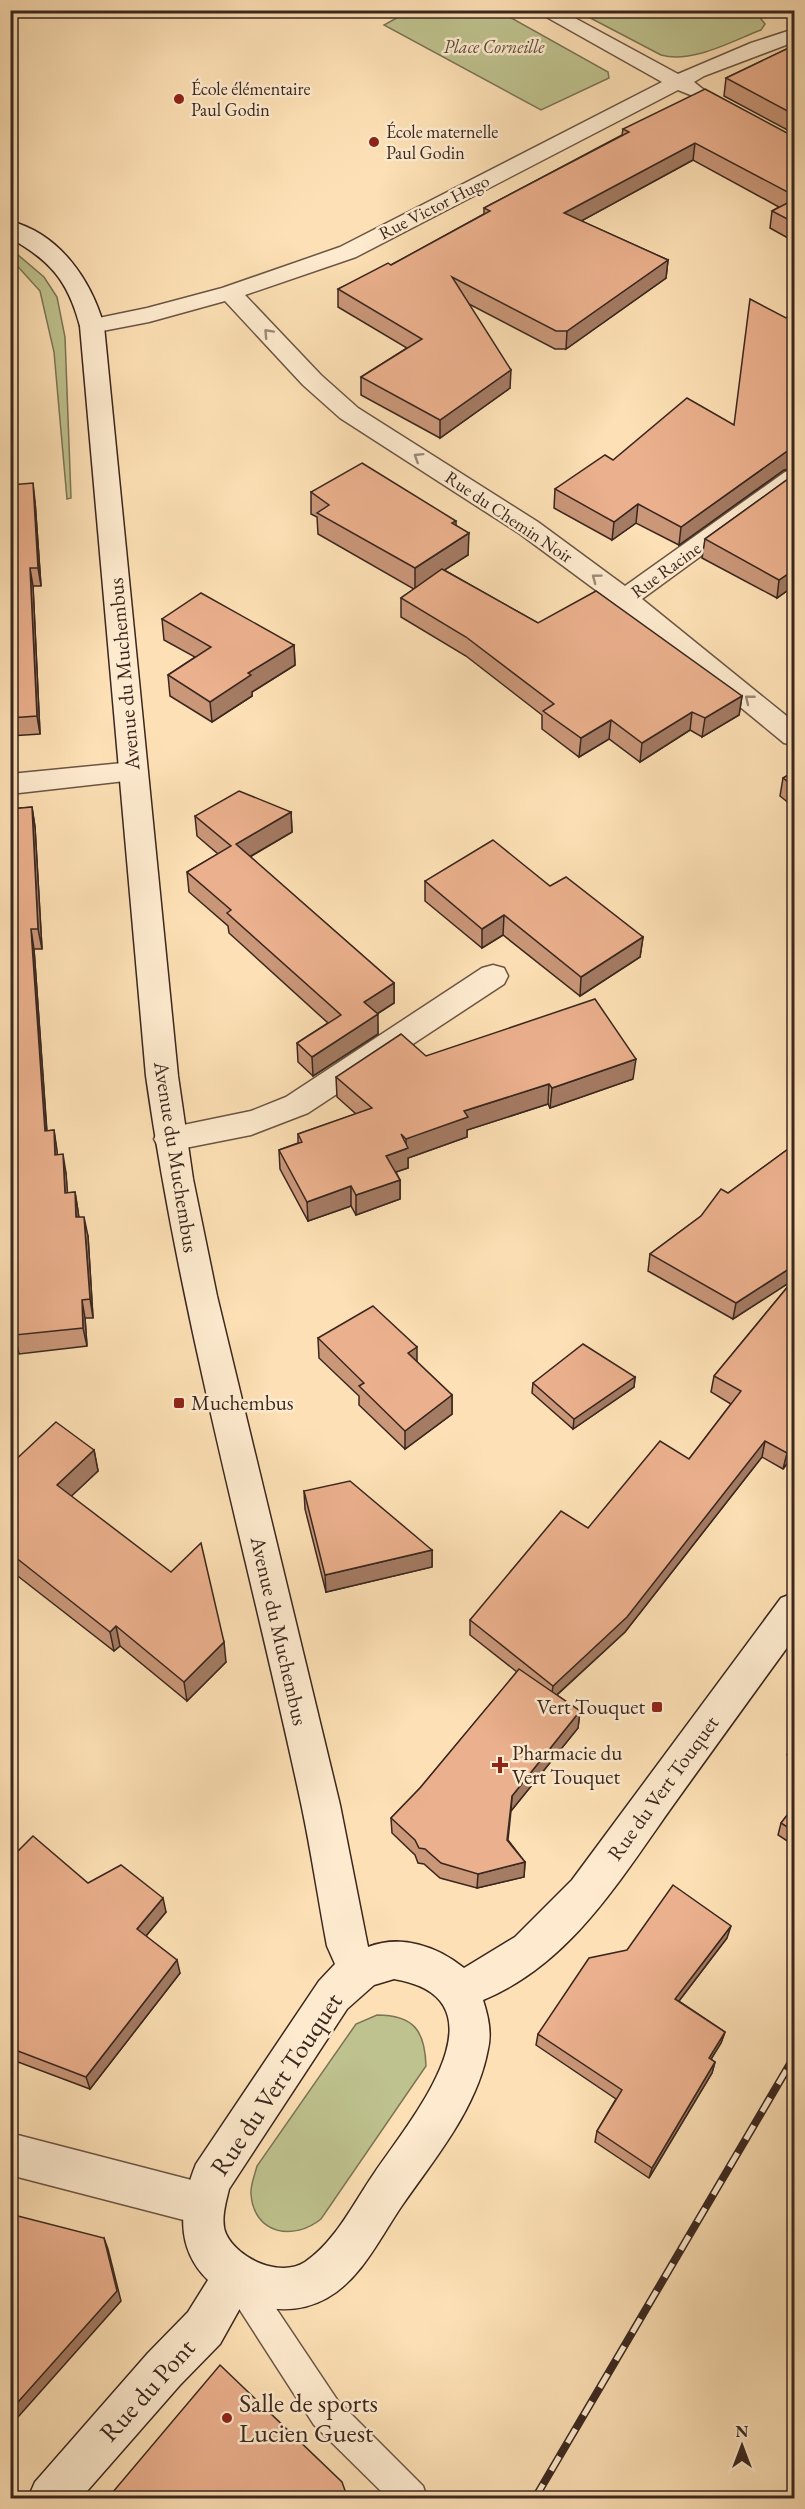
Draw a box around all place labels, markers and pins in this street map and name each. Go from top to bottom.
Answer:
place label: École élémentaire Paul Godin [191,77,310,121]
marker: École élémentaire Paul Godin [172,92,186,106]
place label: École maternelle Paul Godin [386,120,498,164]
marker: École maternelle Paul Godin [367,135,381,149]
place label: Muchembus [191,1389,294,1416]
marker: Muchembus [172,1396,186,1410]
place label: Vert Touquet [537,1693,645,1720]
marker: Vert Touquet [650,1700,664,1714]
place label: Pharmacie du Vert Touquet [512,1739,622,1790]
marker: Pharmacie du Vert Touquet [493,1758,507,1772]
place label: Salle de sports Lucien Guest [239,2386,378,2450]
marker: Salle de sports Lucien Guest [220,2411,234,2425]

